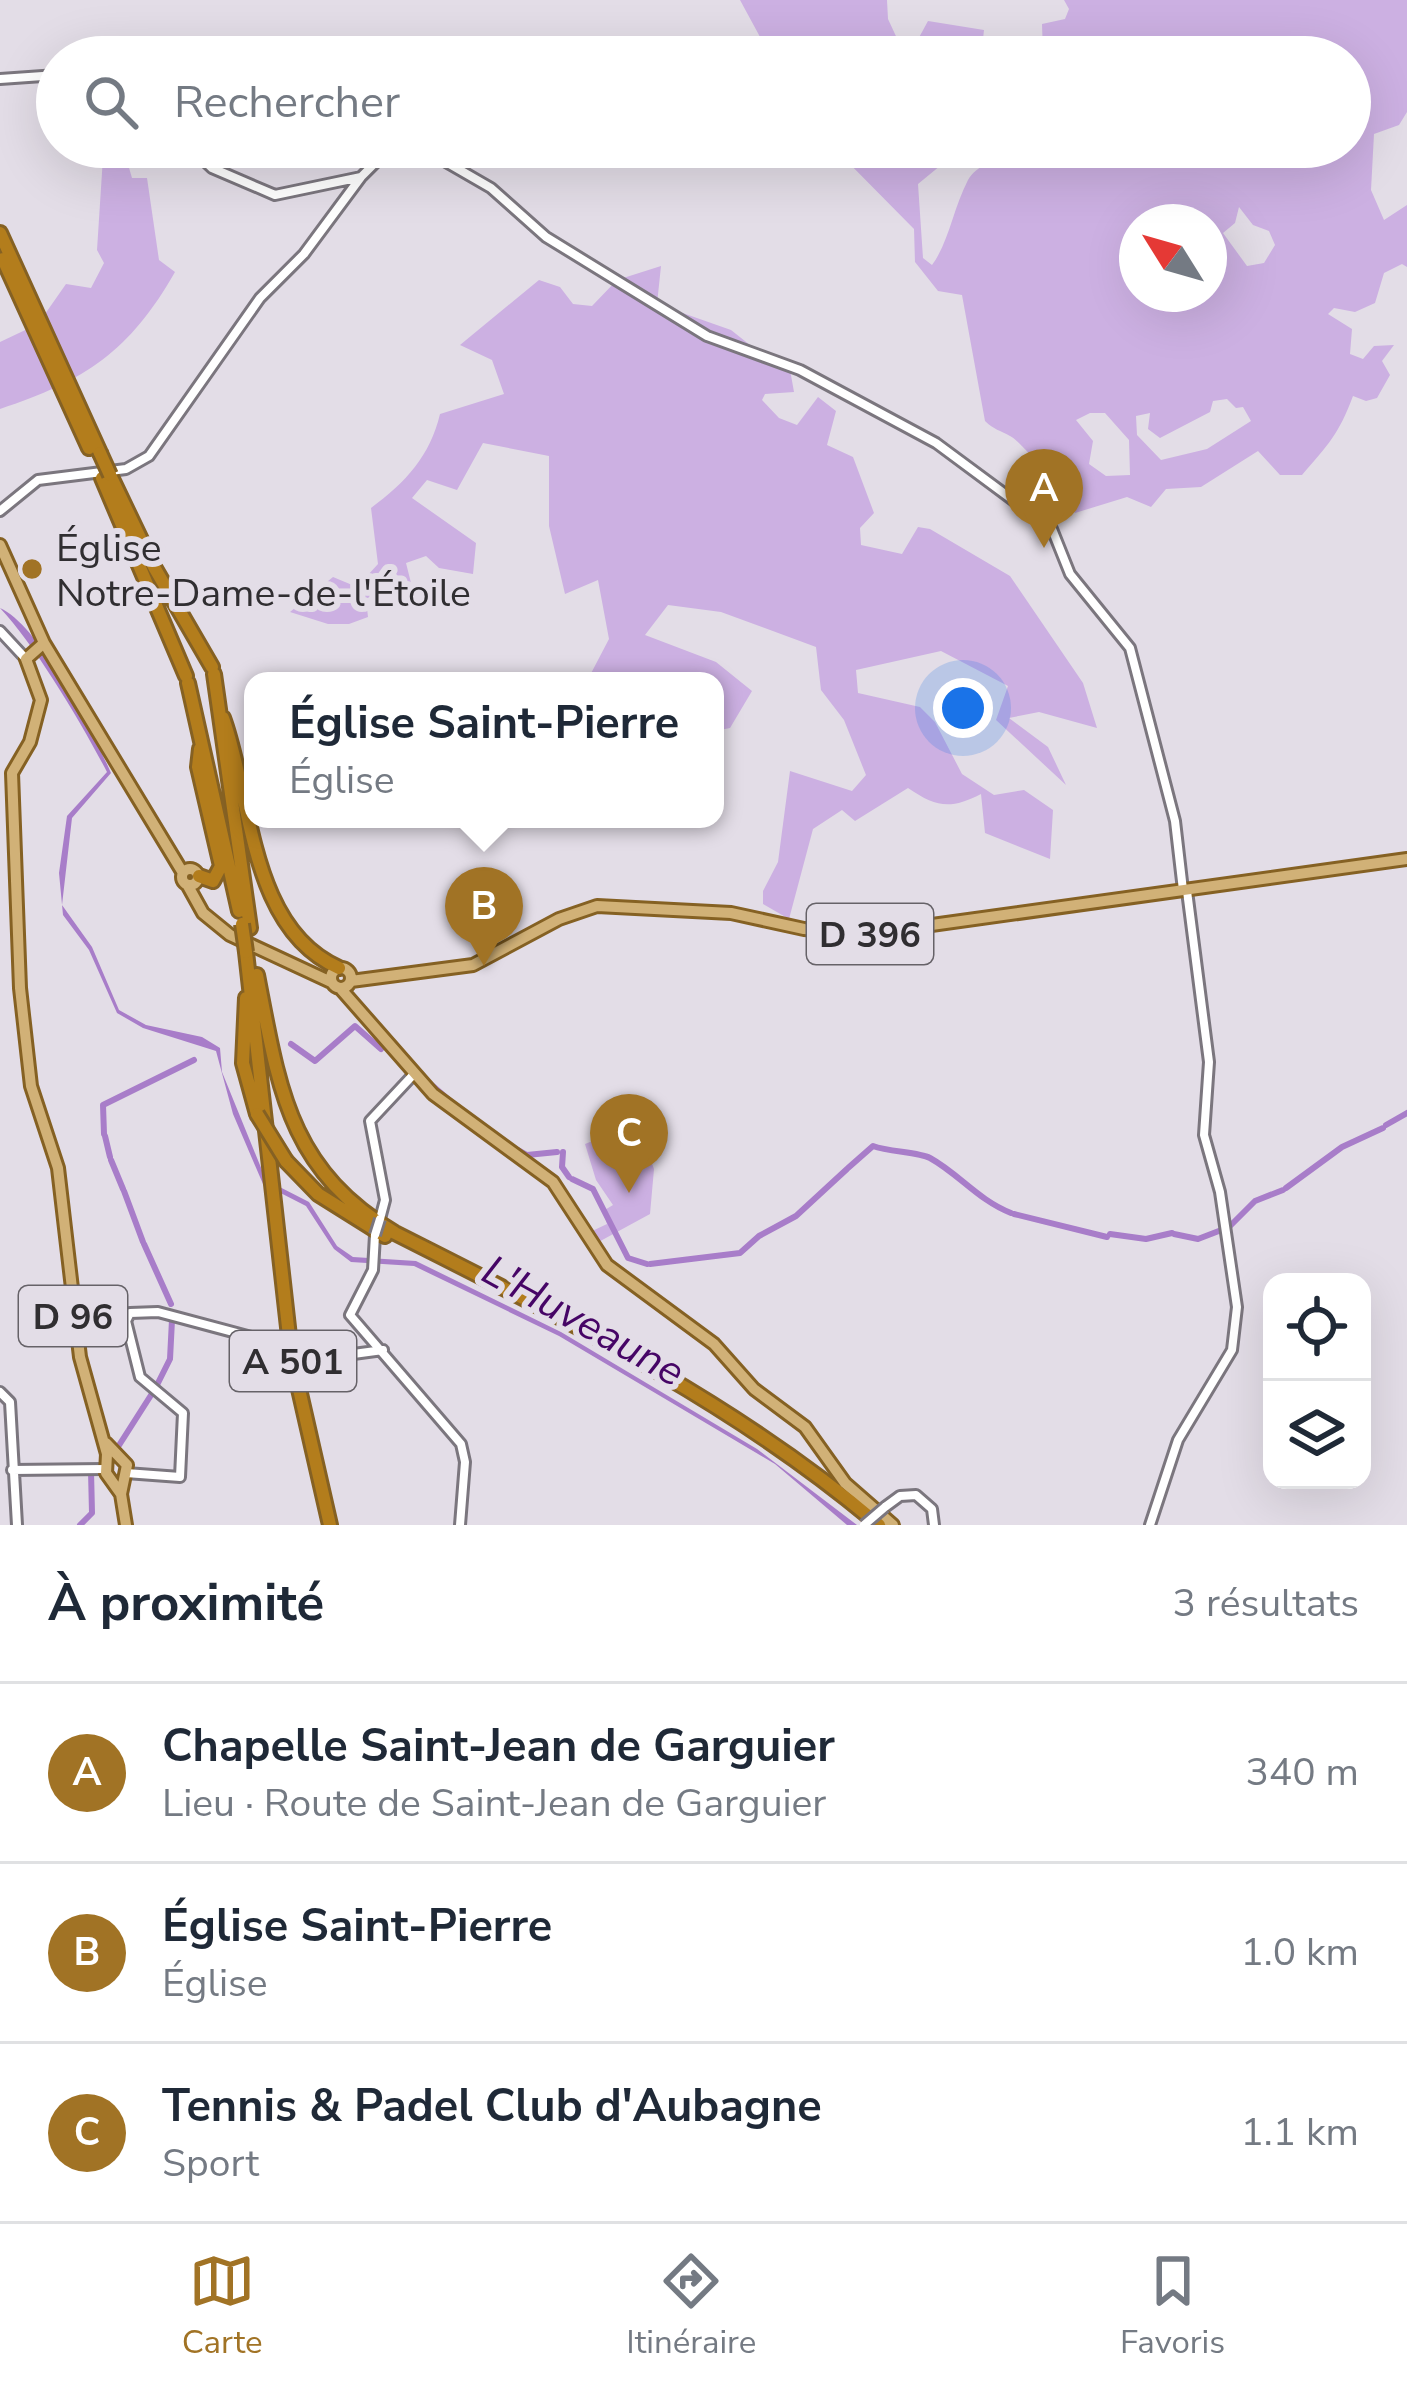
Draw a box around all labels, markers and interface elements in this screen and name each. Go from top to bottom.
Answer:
search box [36,36,1371,168]
icon: search [78,69,144,135]
text: Rechercher [174,72,400,133]
north arrow [1119,204,1227,312]
pin: A [1005,449,1083,548]
place label: Église Notre-Dame-de-l'Étoile [56,522,471,620]
marker: Église Notre-Dame-de-l'Étoile [19,556,45,582]
popup [244,672,724,828]
your location [933,678,993,738]
text: Église Saint-Pierre [289,693,679,754]
text: Église [289,754,394,807]
pin: B [445,867,523,966]
road number: D 396 [807,904,933,964]
pin: C [590,1094,668,1193]
water label: L'Huveaune [472,1242,695,1400]
map controls [1263,1273,1371,1489]
button: locate [1263,1273,1371,1381]
road number: D 96 [19,1286,127,1346]
road number: A 501 [230,1331,356,1391]
button: layers [1263,1381,1371,1489]
text: À proximité [48,1568,324,1638]
text: 3 résultats [1173,1577,1359,1630]
text: Chapelle Saint-Jean de Garguier [162,1716,835,1777]
text: A [72,1746,102,1799]
text: 340 m [1245,1746,1359,1799]
text: Lieu · Route de Saint-Jean de Garguier [162,1777,826,1830]
text: Église Saint-Pierre [162,1896,552,1957]
text: B [74,1926,100,1979]
text: 1.0 km [1240,1926,1359,1979]
text: Église [162,1957,268,2010]
text: Tennis & Padel Club d'Aubagne [162,2076,822,2137]
text: C [74,2106,100,2159]
text: 1.1 km [1240,2106,1359,2159]
text: Sport [162,2137,259,2190]
tab: Carte [182,2248,263,2365]
tab: Itinéraire [626,2248,756,2365]
tab: Favoris [1120,2248,1225,2365]

